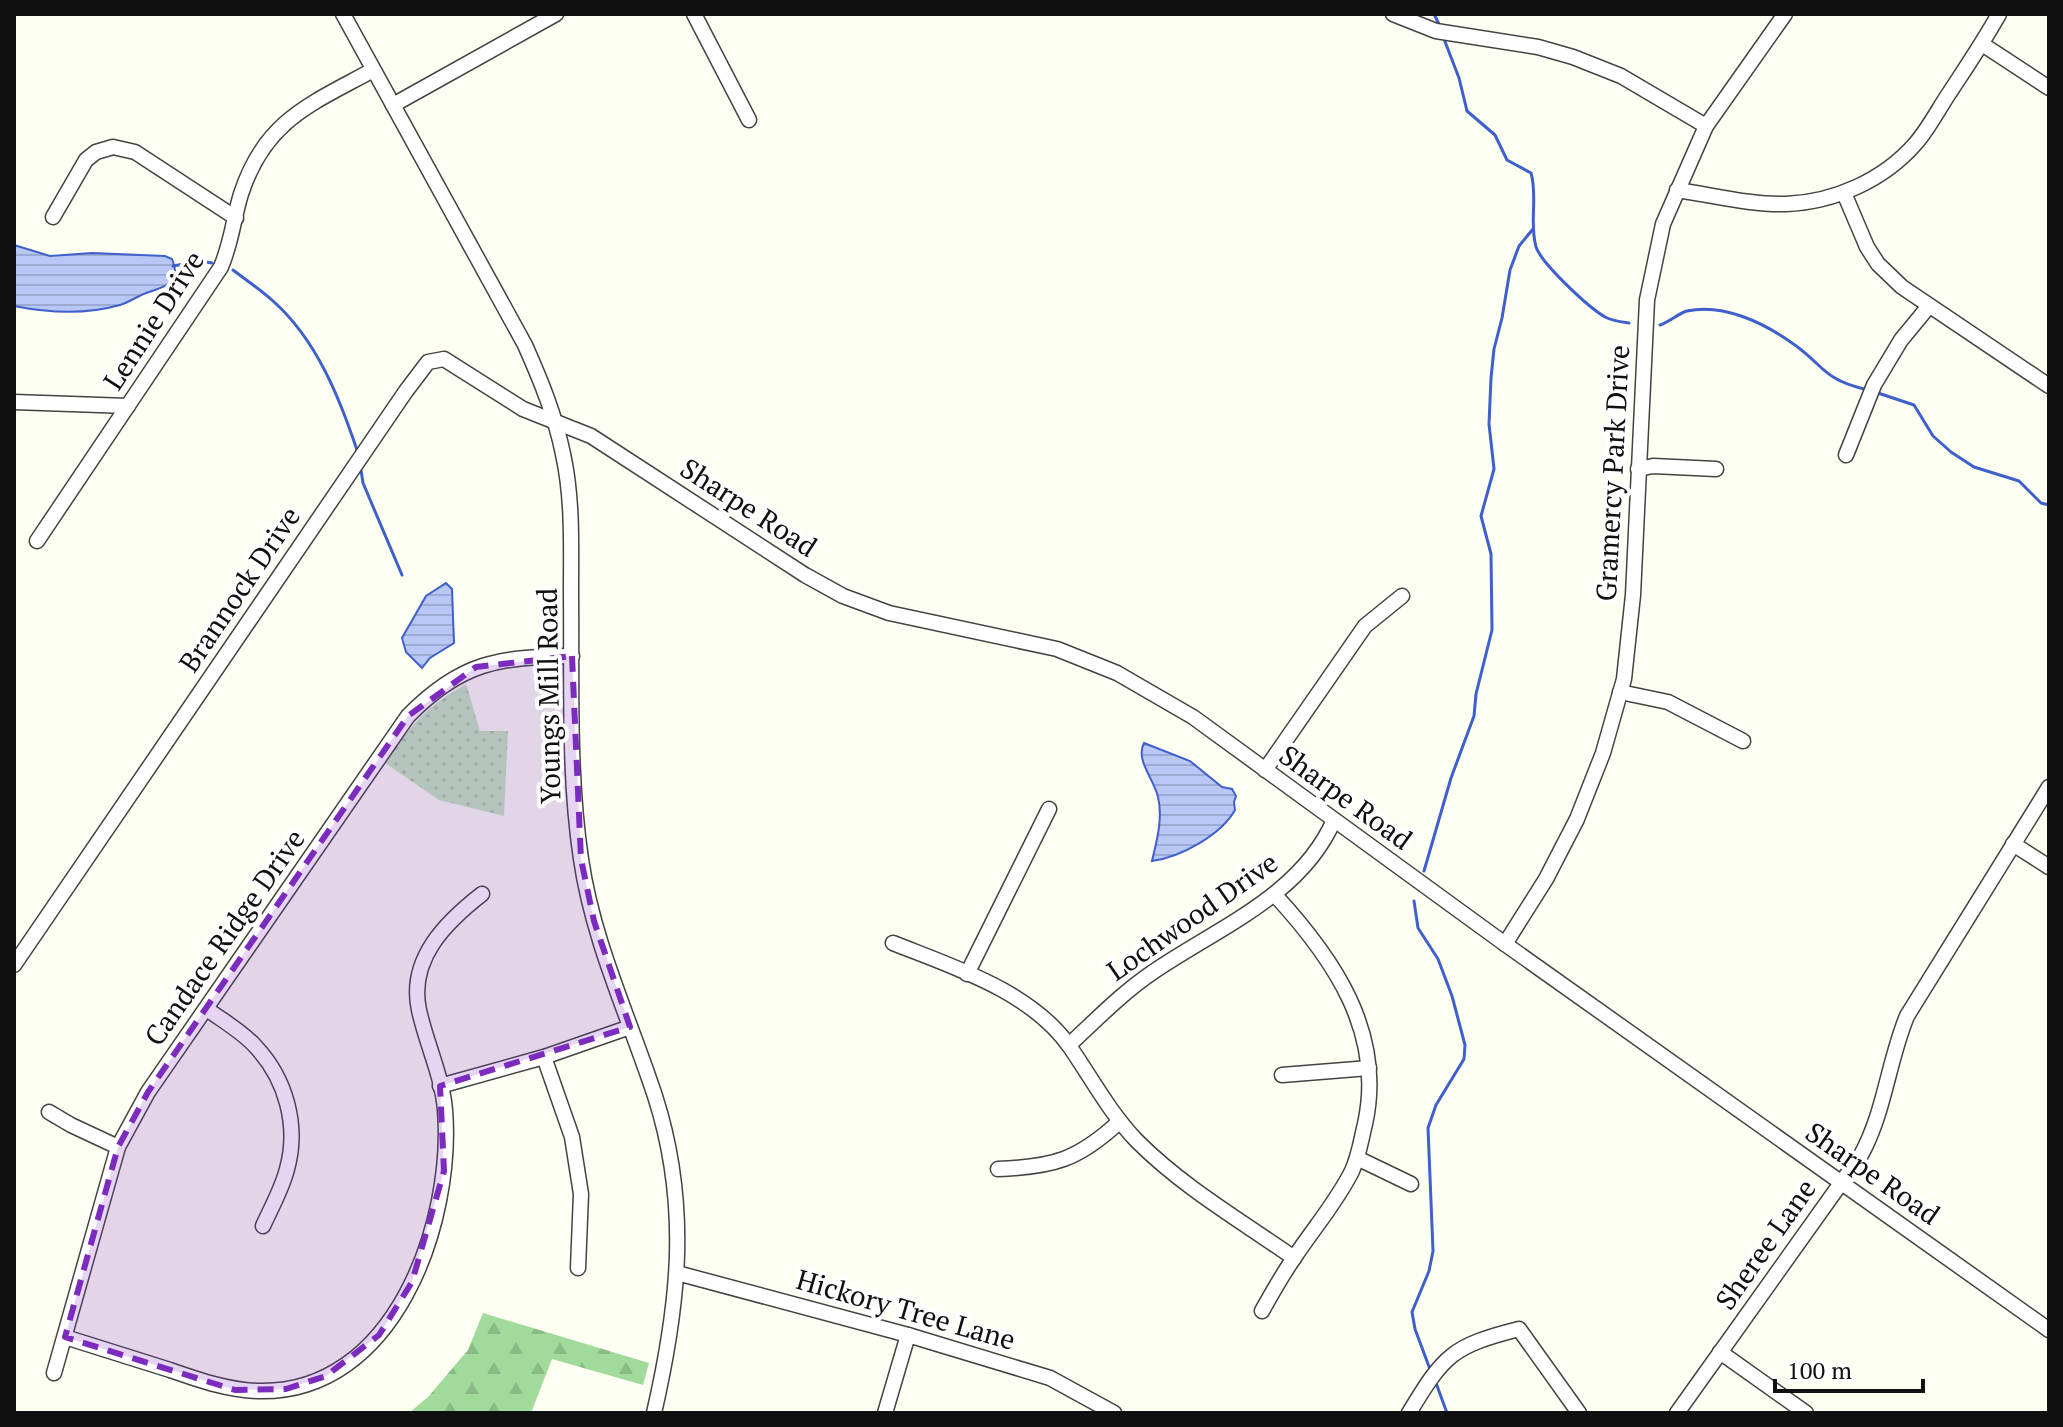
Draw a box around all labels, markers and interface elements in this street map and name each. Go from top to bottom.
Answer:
street label: Lennie Drive [94,243,212,397]
street label: Gramercy Park Drive [1587,344,1637,602]
street label: Sharpe Road [674,449,824,565]
street label: Brannock Drive [170,499,308,679]
street label: Youngs Mill Road [528,588,568,804]
street label: Sharpe Road [1272,736,1420,858]
street label: Candace Ridge Drive [135,821,313,1053]
street label: Lochwood Drive [1099,843,1285,989]
street label: Sharpe Road [1799,1113,1947,1233]
street label: Sheree Lane [1706,1171,1824,1317]
street label: Hickory Tree Lane [792,1260,1020,1358]
scale bar [1775,1343,1923,1393]
text: 100 m [1787,1354,1852,1386]

